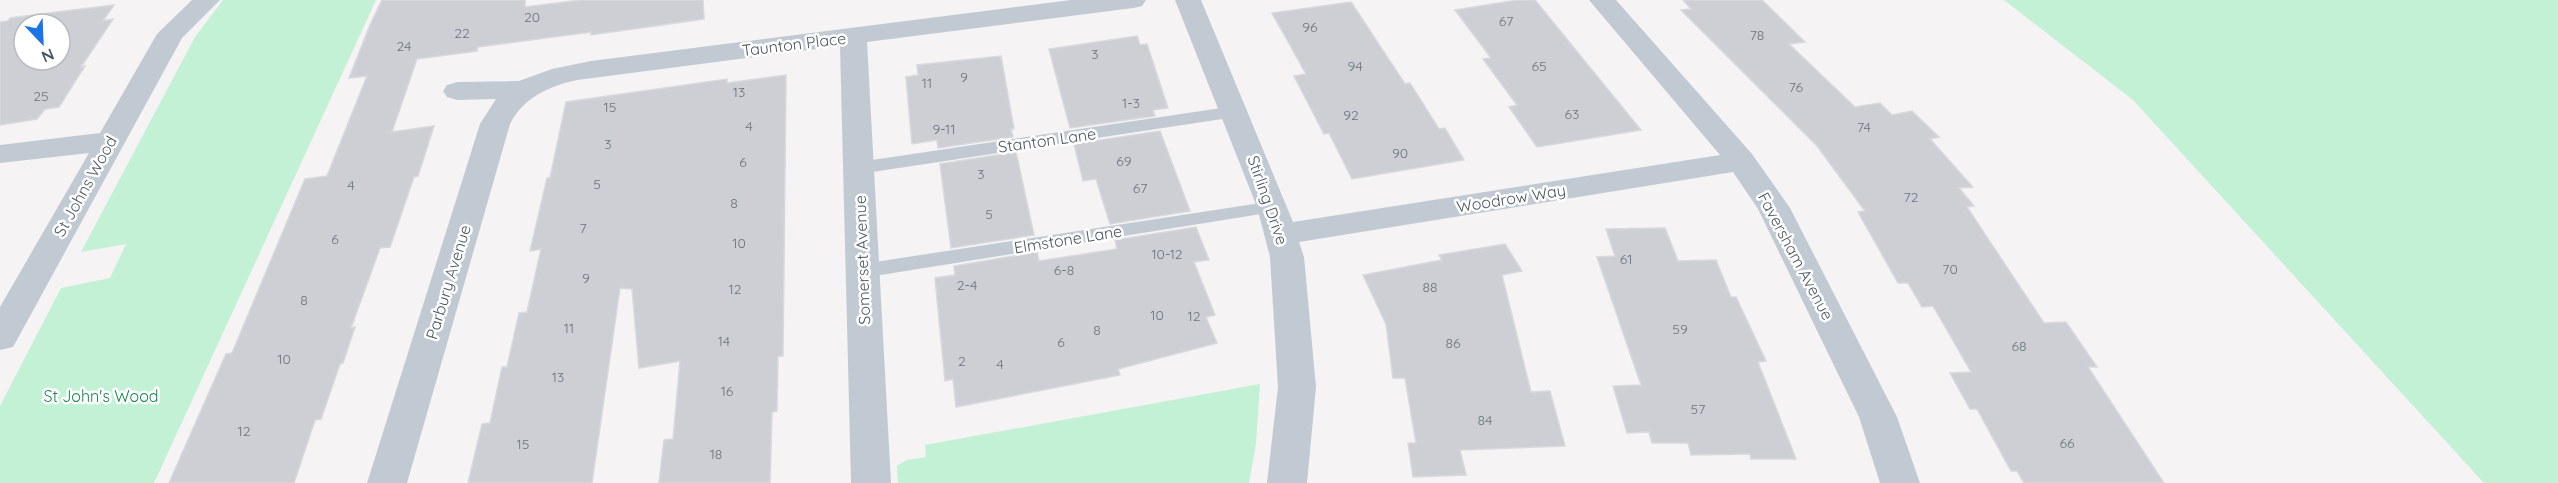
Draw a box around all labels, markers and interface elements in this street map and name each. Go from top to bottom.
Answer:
house number: 20 [524,8,540,26]
north arrow [12,12,72,72]
house number: 67 [1499,12,1513,30]
house number: 96 [1302,18,1318,36]
house number: 22 [454,24,470,42]
house number: 78 [1750,26,1764,44]
street label: Taunton Place [741,28,847,60]
house number: 24 [397,37,411,55]
text: N [39,44,57,67]
house number: 3 [1091,45,1099,63]
house number: 94 [1347,57,1363,75]
house number: 65 [1531,57,1547,75]
house number: 9 [960,68,968,86]
house number: 11 [922,74,932,92]
house number: 76 [1789,78,1804,96]
house number: 13 [733,83,745,101]
house number: 25 [33,87,49,105]
house number: 1-3 [1122,94,1140,112]
house number: 15 [604,98,616,116]
house number: 63 [1565,105,1579,123]
house number: 92 [1343,106,1359,124]
house number: 4 [745,117,753,135]
house number: 74 [1857,118,1871,136]
house number: 9-11 [933,120,955,138]
street label: Stanton Lane [997,123,1097,157]
street label: St Johns Wood [49,132,121,240]
house number: 3 [604,135,612,153]
house number: 90 [1392,144,1408,162]
house number: 69 [1116,152,1132,170]
house number: 6 [739,153,747,171]
street label: Stirling Drive [1243,153,1293,247]
house number: 3 [977,165,985,183]
house number: 5 [593,175,601,193]
house number: 4 [347,176,355,194]
house number: 67 [1133,179,1147,197]
street label: Woodrow Way [1455,180,1567,216]
house number: 72 [1904,188,1919,206]
street label: Faversham Avenue [1754,189,1838,323]
house number: 8 [730,194,738,212]
street label: Somerset Avenue [850,195,874,325]
house number: 5 [985,205,993,223]
house number: 7 [579,219,587,237]
street label: Elmstone Lane [1013,221,1123,257]
street label: Parbury Avenue [421,222,475,342]
house number: 6 [331,230,339,248]
house number: 10 [732,234,746,252]
house number: 10-12 [1151,245,1183,263]
house number: 61 [1620,250,1632,268]
house number: 70 [1942,260,1958,278]
house number: 6-8 [1054,261,1074,279]
house number: 9 [582,269,590,287]
house number: 2-4 [957,276,977,294]
house number: 88 [1422,278,1438,296]
house number: 12 [729,280,742,298]
house number: 8 [300,291,308,309]
house number: 10 [1150,306,1164,324]
house number: 12 [1188,307,1201,325]
house number: 11 [564,319,574,337]
house number: 59 [1672,320,1688,338]
house number: 8 [1093,321,1101,339]
house number: 14 [718,332,730,350]
house number: 6 [1057,333,1065,351]
house number: 86 [1445,334,1461,352]
house number: 68 [2011,337,2027,355]
house number: 10 [277,350,291,368]
house number: 2 [958,352,966,370]
house number: 4 [996,355,1004,373]
house number: 13 [552,368,564,386]
house number: 16 [721,382,734,400]
park label: St John's Wood [43,386,159,406]
house number: 57 [1691,400,1705,418]
house number: 84 [1478,411,1492,429]
house number: 12 [238,422,251,440]
house number: 66 [2059,434,2075,452]
house number: 15 [517,435,529,453]
house number: 18 [710,445,722,463]

